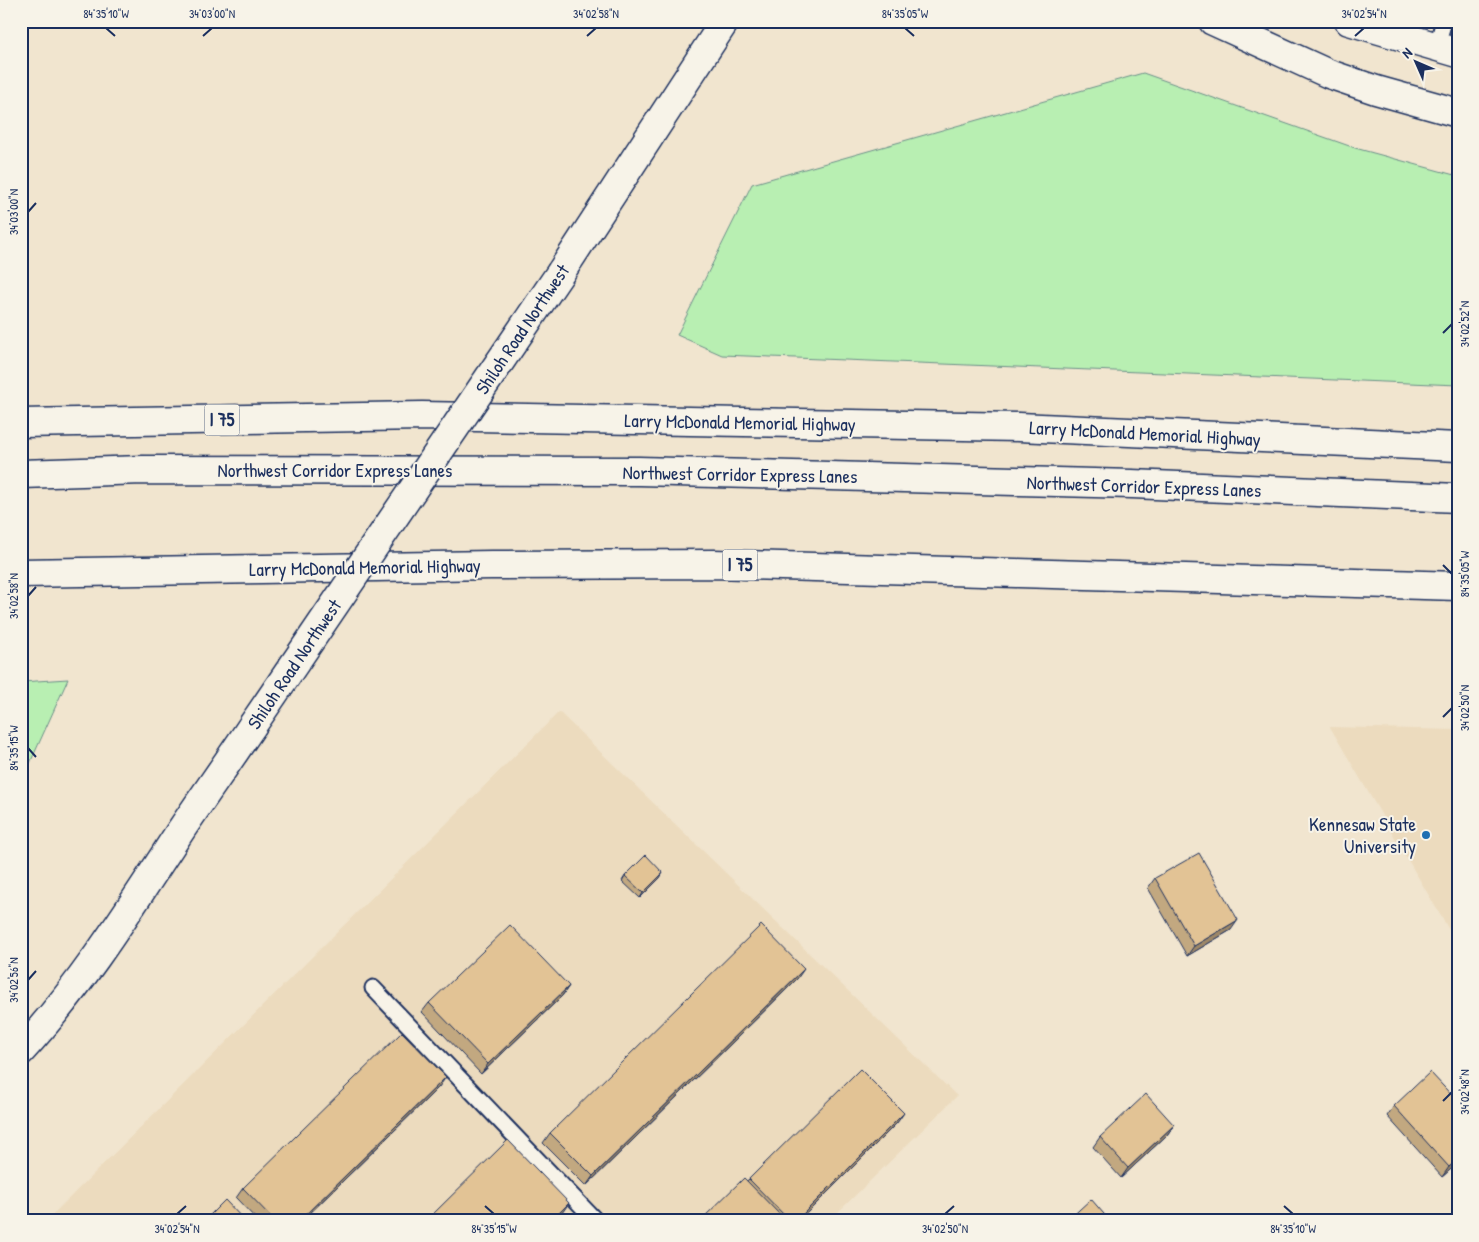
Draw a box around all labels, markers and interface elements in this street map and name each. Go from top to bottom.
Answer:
text: 84°35'10"W [83,5,129,22]
text: 34°03'00"N [189,5,235,22]
text: 34°02'58"N [573,5,619,22]
text: 84°35'05"W [882,5,929,22]
text: 34°02'54"N [1341,5,1387,22]
north arrow [1392,38,1442,88]
text: N [1397,43,1416,62]
text: 34°03'00"N [5,189,22,235]
street label: Shiloh Road Northwest [469,259,575,399]
text: 34°02'52"N [1456,301,1473,347]
road number: I 75 [204,404,240,436]
street label: Larry McDonald Memorial Highway [624,407,856,437]
street label: Larry McDonald Memorial Highway [1029,414,1261,452]
street label: Northwest Corridor Express Lanes [218,457,452,483]
street label: Northwest Corridor Express Lanes [622,459,858,489]
street label: Northwest Corridor Express Lanes [1026,469,1262,503]
road number: I 75 [722,550,758,580]
text: 84°35'05"W [1456,550,1473,597]
street label: Larry McDonald Memorial Highway [249,552,481,582]
text: 34°02'58"N [5,573,22,619]
street label: Shiloh Road Northwest [241,594,347,734]
text: 34°02'50"N [1456,685,1473,731]
text: 84°35'15"W [5,725,22,771]
place label: Kennesaw State University [1309,811,1416,859]
marker: Kennesaw State University [1420,829,1432,841]
text: 34°02'56"N [5,957,22,1003]
text: 34°02'48"N [1456,1069,1473,1115]
text: 34°02'54"N [154,1220,200,1237]
text: 84°35'15"W [471,1220,517,1237]
text: 34°02'50"N [922,1220,968,1237]
text: 84°35'10"W [1270,1220,1316,1237]

